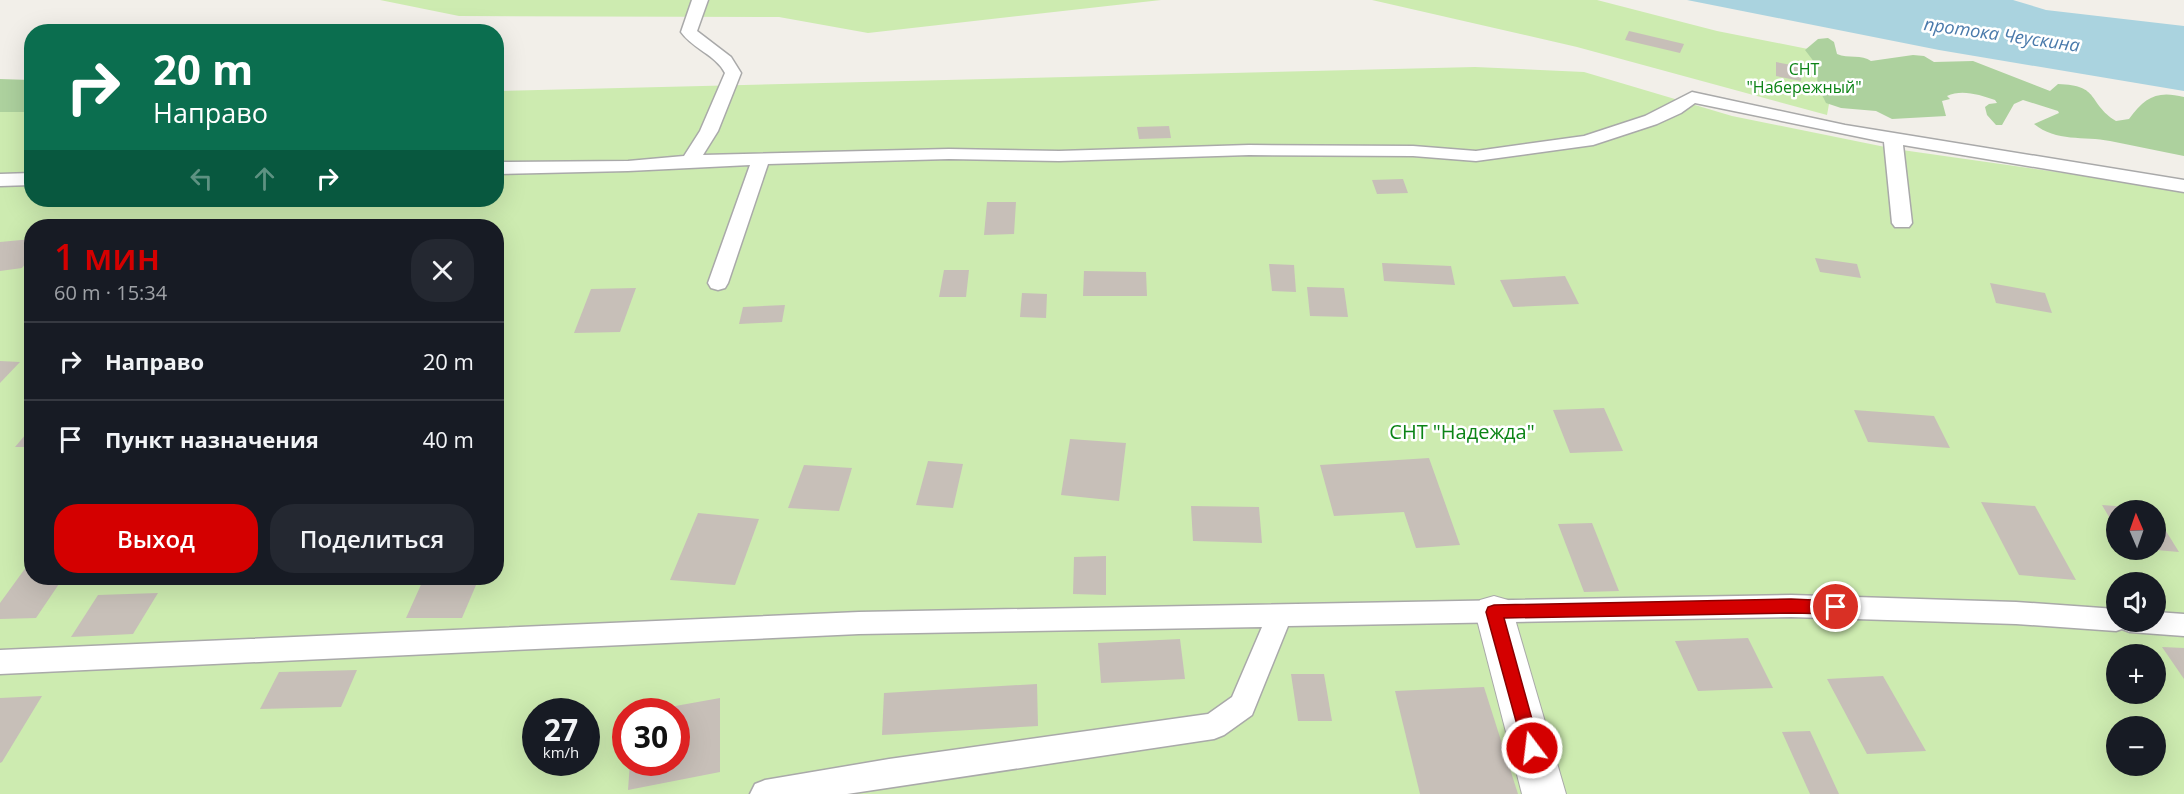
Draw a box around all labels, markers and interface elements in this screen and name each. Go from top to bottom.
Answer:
water label: протока Чеускина [1923,11,2081,57]
text: 20 m [153,40,253,97]
icon: right [54,48,132,126]
park label: СНТ "Набережный" [1746,58,1862,98]
text: Направо [153,94,268,131]
icon: left [185,162,218,195]
icon: ahead [248,162,281,195]
icon: right [311,162,344,195]
text: 1 мин [54,232,160,281]
button: close [411,239,474,302]
text: 60 m · 15:34 [54,279,167,306]
icon: right [54,345,87,378]
text: Направо [105,346,204,376]
text: 20 m [423,346,474,376]
park label: СНТ "Надежда" [1389,418,1535,445]
icon: arrive [54,423,87,456]
text: Пункт назначения [105,424,319,454]
text: 40 m [423,424,474,454]
north arrow [2106,500,2166,560]
map controls [2106,500,2166,776]
button: Выход [54,504,258,573]
button: Поделиться [270,504,474,573]
button: sound [2106,572,2166,632]
pin [1810,581,1861,632]
icon: arrive [1819,590,1852,623]
button: + [2106,644,2166,704]
speed limit sign: 30 [612,698,690,776]
text: 27 [544,709,578,750]
position arrow [1500,716,1564,780]
button: − [2106,716,2166,776]
text: km/h [543,742,579,762]

